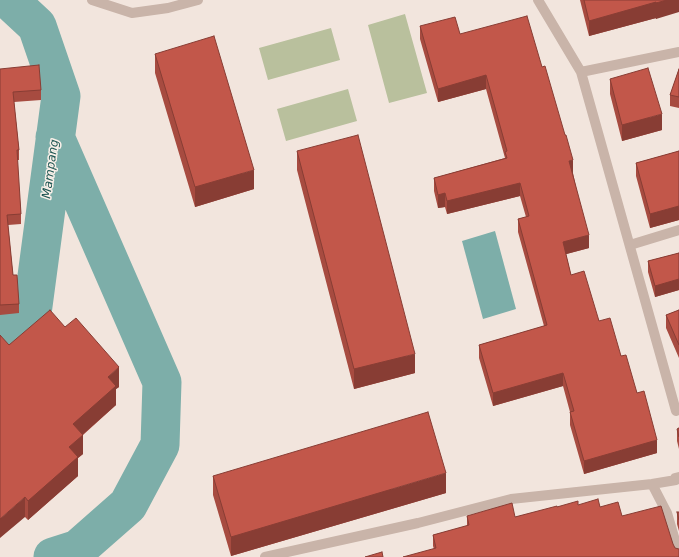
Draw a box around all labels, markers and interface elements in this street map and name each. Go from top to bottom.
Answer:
water label: Mampang [40,138,62,200]

